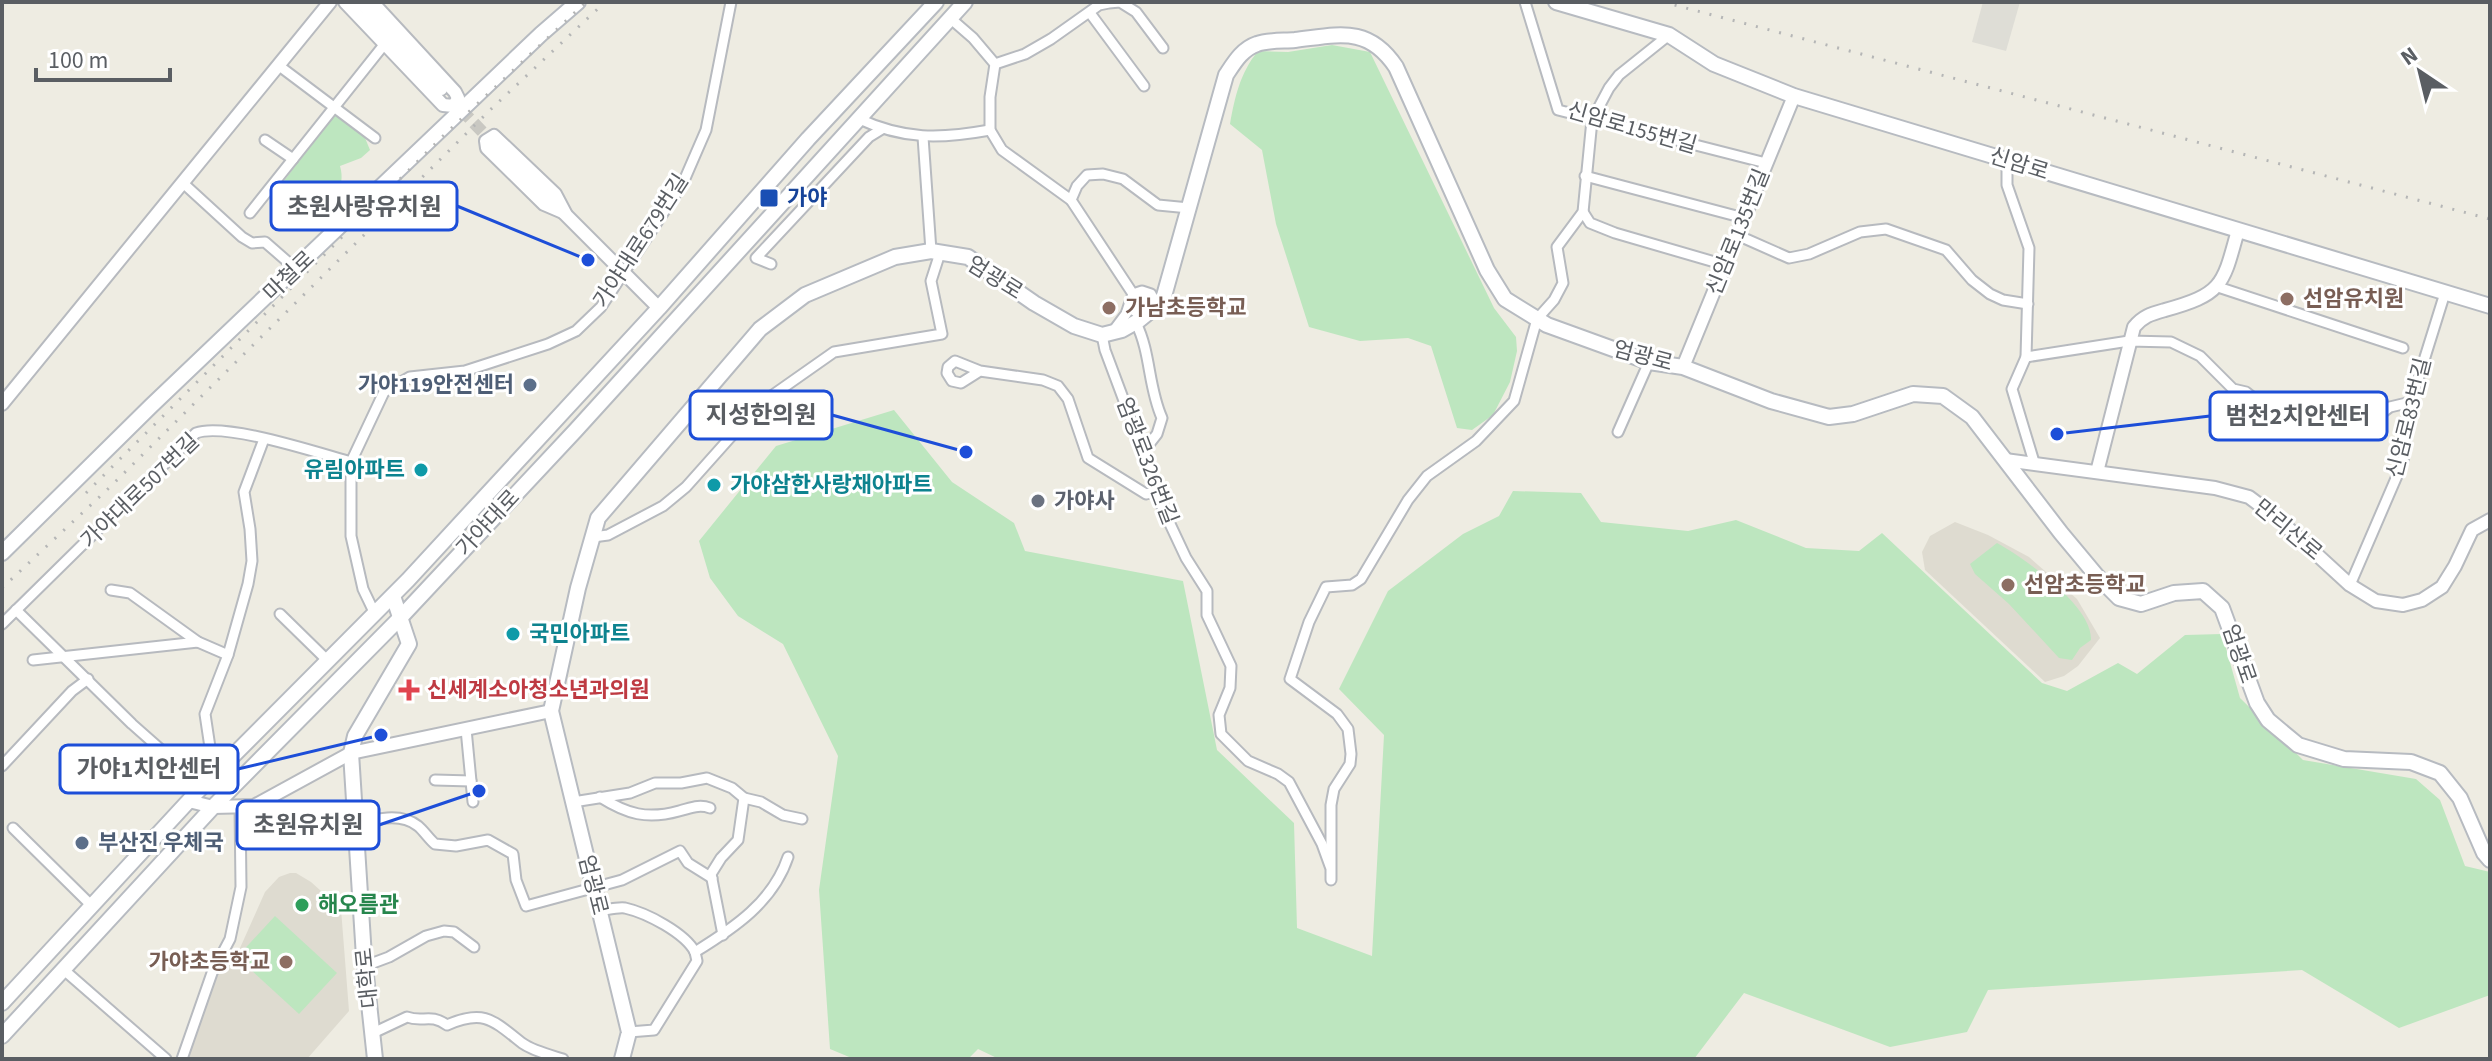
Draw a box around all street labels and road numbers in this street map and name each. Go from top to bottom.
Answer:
street label: 신암로155번길 [1563,94,1701,162]
street label: 신암로 [1985,140,2053,188]
street label: 신암로135번길 [1698,164,1778,300]
street label: 가야대로679번길 [586,168,696,314]
street label: 마철로 [256,243,322,309]
street label: 엄광로 [961,248,1029,308]
street label: 엄광로 [1610,333,1676,379]
street label: 신암로83번길 [2379,354,2439,482]
street label: 엄광로326번길 [1108,393,1186,529]
street label: 가야대로507번길 [73,426,207,556]
street label: 가야대로 [449,482,527,564]
street label: 만리산로 [2247,492,2329,568]
street label: 엄광로 [2214,620,2264,688]
street label: 엄광로 [570,852,616,918]
street label: 대학로 [348,946,386,1010]

